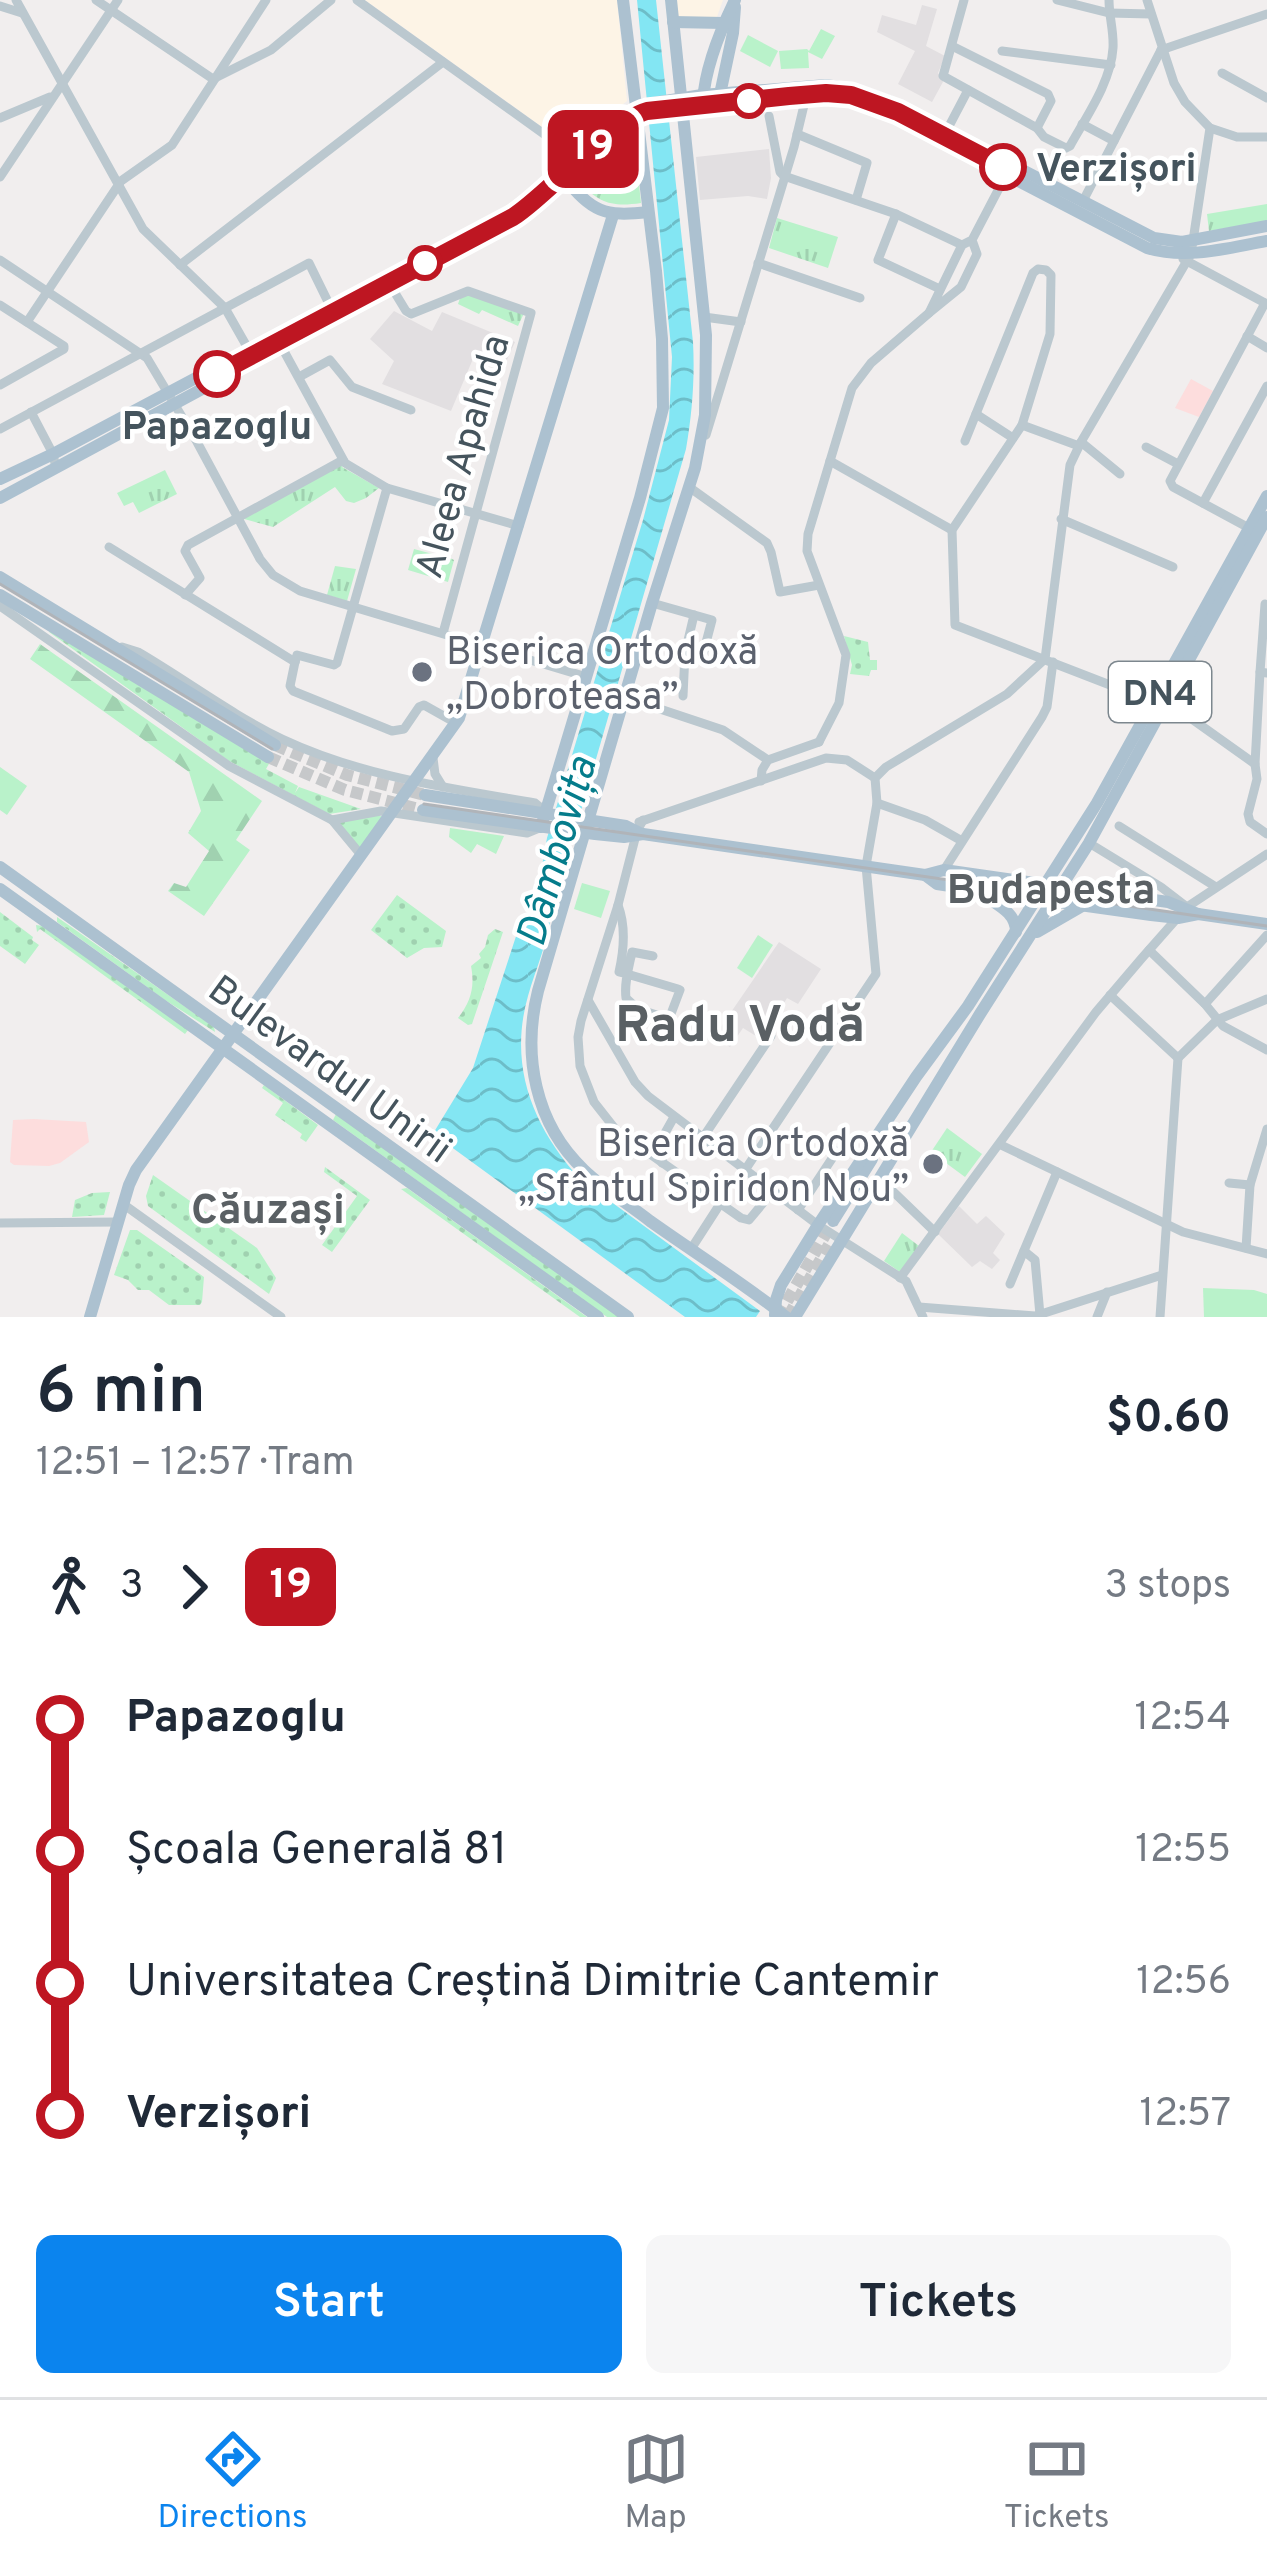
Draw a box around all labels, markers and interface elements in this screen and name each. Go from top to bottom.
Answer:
unlabelled marker [733,85,765,117]
line badge: 19 [539,110,647,188]
text: 19 [572,122,614,175]
marker: Verzișori [981,145,1025,189]
place label: Verzișori [1036,147,1197,196]
unlabelled marker [409,247,441,279]
street label: Aleea Apahida [407,330,523,585]
marker: Papazoglu [195,352,239,396]
place label: Papazoglu [122,405,312,454]
place label: Biserica Ortodoxă „Dobroteasa” [446,630,758,724]
marker: Biserica Ortodoxă „Dobroteasa” [409,659,435,685]
road number: DN4 [1109,662,1211,722]
water label: Dâmbovița [507,751,612,953]
district label: Budapesta [947,866,1155,919]
street label: Bulevardul Unirii [197,967,460,1176]
district label: Radu Vodă [615,996,865,1061]
place label: Biserica Ortodoxă „Sfântul Spiridon Nou” [518,1122,909,1216]
marker: Biserica Ortodoxă „Sfântul Spiridon Nou” [920,1151,946,1177]
district label: Căuzași [191,1186,345,1239]
text: 6 min [36,1353,206,1436]
text: $0.60 [1106,1391,1231,1448]
text: 12:51 – 12:57 · Tram [36,1440,355,1489]
icon: walk [36,1554,102,1620]
icon: forward [161,1554,227,1620]
text: 19 [269,1560,312,1613]
text: 3 [120,1563,143,1612]
text: 3 stops [1105,1563,1231,1612]
text: Papazoglu [126,1691,346,1748]
text: 12:54 [1135,1695,1231,1744]
text: Școala Generală 81 [126,1823,507,1880]
text: 12:55 [1135,1827,1231,1876]
text: Universitatea Creștină Dimitrie Cantemir [126,1955,939,2012]
text: 12:56 [1136,1959,1231,2008]
text: Verzișori [126,2087,311,2144]
text: 12:57 [1140,2091,1231,2140]
button: Start [36,2235,622,2373]
button: Tickets [646,2235,1231,2373]
tab: Directions [158,2426,307,2540]
tab: Map [623,2426,689,2540]
tab: Tickets [1004,2426,1109,2540]

